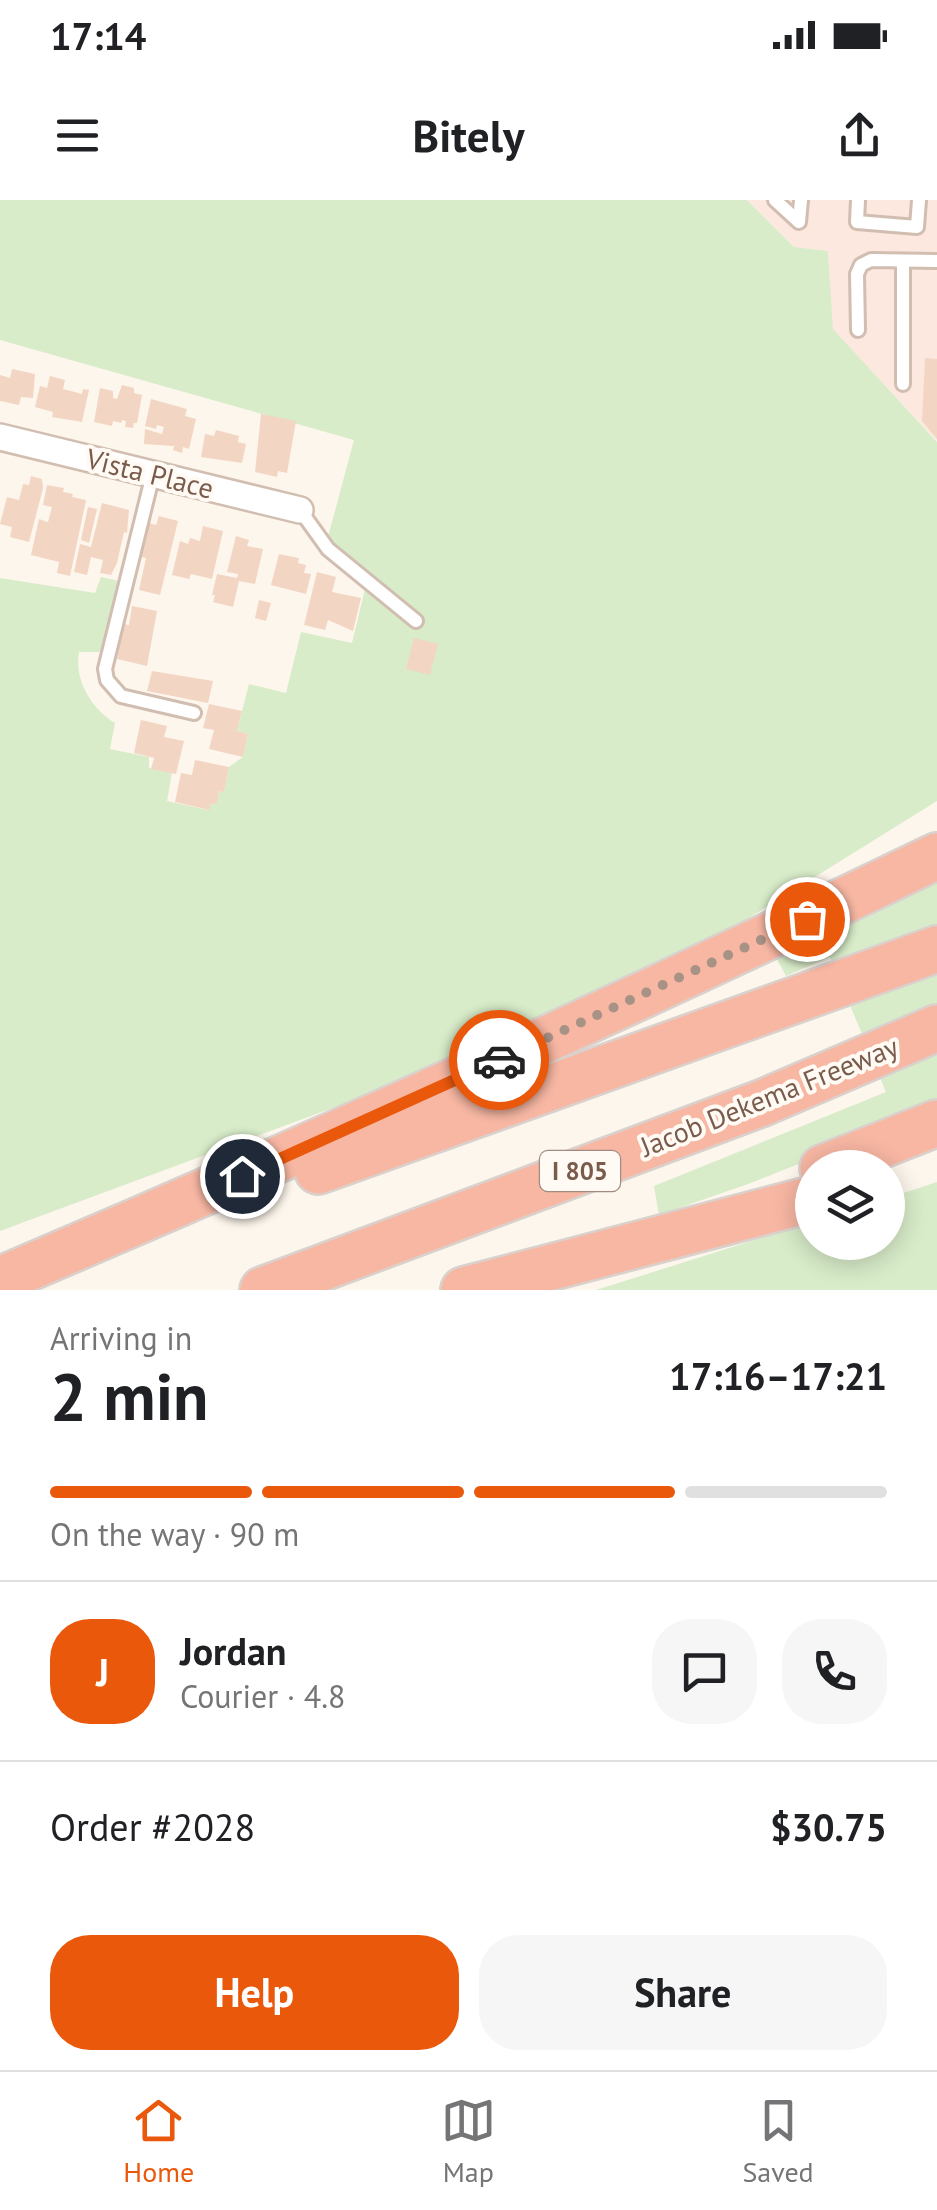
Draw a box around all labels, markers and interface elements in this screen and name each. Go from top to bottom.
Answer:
text: 17:14 [50,11,146,60]
text: Bitely [413,106,524,164]
icon: menu [50,108,105,163]
icon: share [832,108,887,163]
street label: Vista Place [81,439,218,507]
pin [765,877,850,962]
icon: bag [780,892,835,947]
courier [449,1010,549,1110]
street label: Jacob Dekema Freeway [634,1027,903,1165]
icon: car [472,1033,527,1088]
pin [200,1134,285,1219]
icon: home [215,1149,270,1204]
map controls [795,1150,905,1260]
button: layers [795,1150,905,1260]
road number: I 805 [540,1151,620,1191]
text: Arriving in [50,1317,192,1359]
text: 17:16–17:21 [669,1351,887,1400]
text: 2 min [50,1354,209,1438]
text: On the way · 90 m [50,1513,299,1555]
button: chat [652,1619,757,1724]
button: phone [782,1619,887,1724]
text: Jordan [180,1626,286,1675]
text: J [96,1647,109,1696]
text: Courier · 4.8 [180,1675,346,1717]
text: Order #2028 [50,1802,255,1851]
text: $30.75 [770,1802,887,1851]
button: Help [50,1935,459,2050]
button: Share [479,1935,887,2050]
tab: Home [123,2093,194,2190]
tab: Map [441,2093,496,2190]
tab: Saved [742,2093,814,2190]

